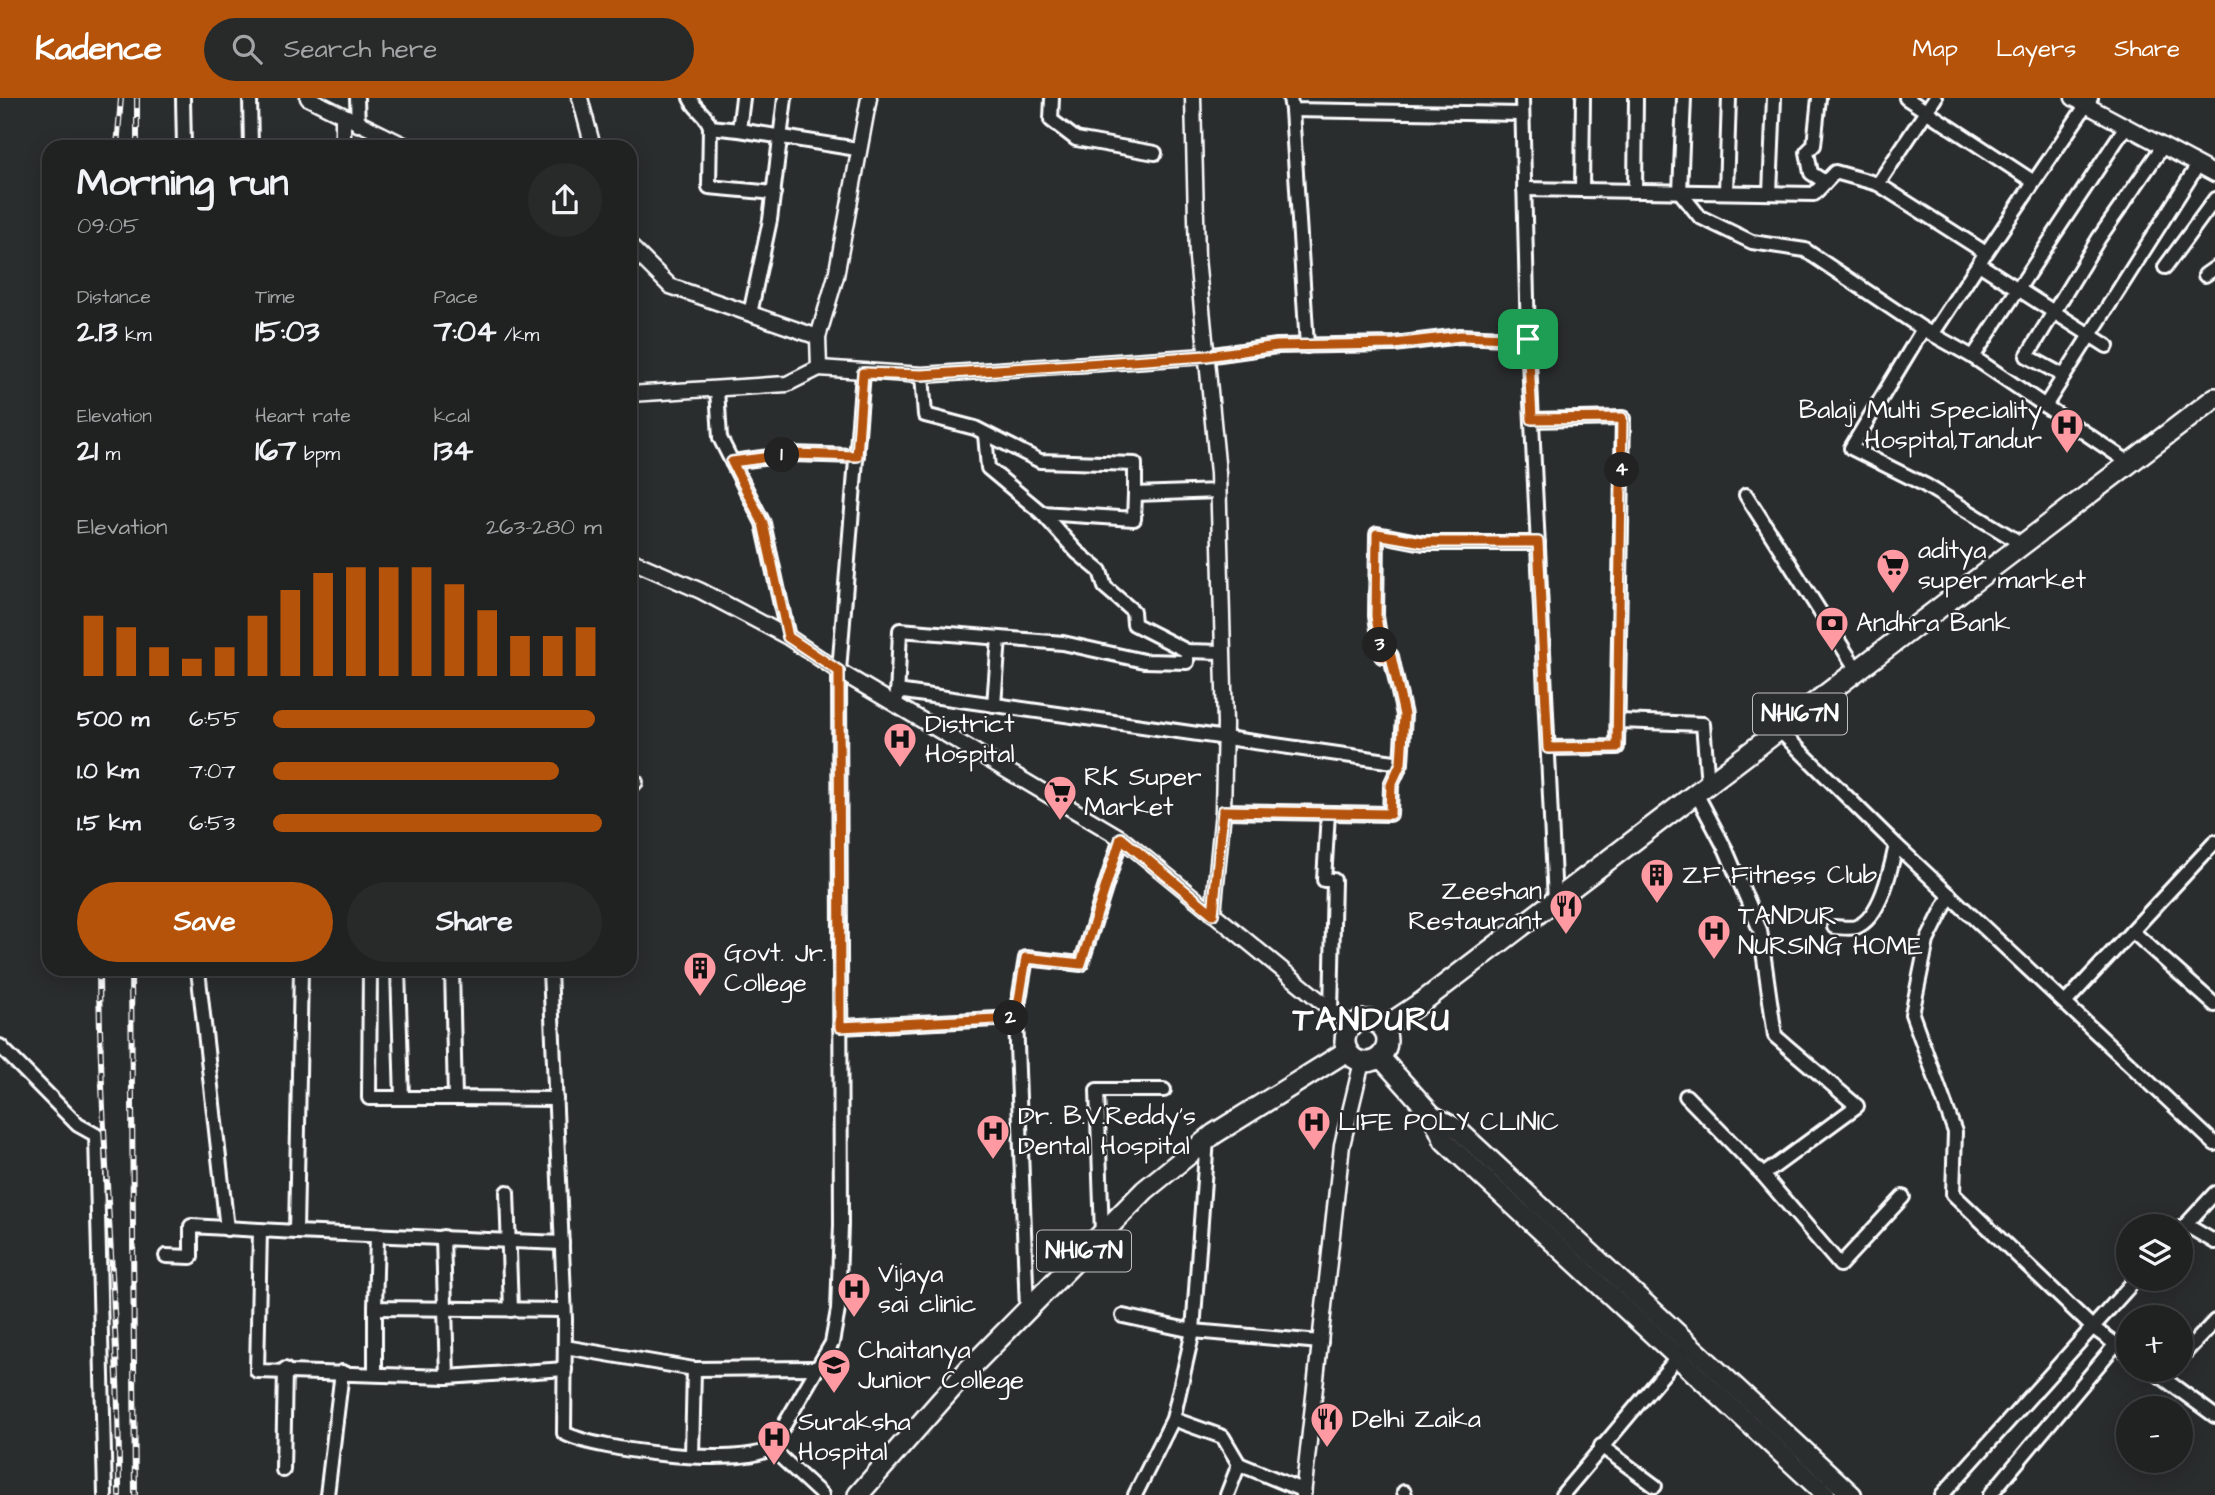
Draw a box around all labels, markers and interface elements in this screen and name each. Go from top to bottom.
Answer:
search box [204,18,694,81]
text: Kadence [35,26,162,72]
icon: search [228,30,266,68]
text: Search here [284,31,437,67]
text: Map [1913,32,1958,66]
text: Layers [1996,32,2076,66]
text: Share [2114,32,2180,66]
text: Morning run [77,158,289,210]
button: share [528,163,602,237]
text: 09:05 [77,210,139,242]
text: Distance [77,284,151,311]
text: Time [255,284,295,311]
text: Pace [434,284,478,311]
pin [1498,309,1558,369]
text: 2.13 [77,311,118,353]
text: 15:03 [255,311,320,353]
text: 7:04 [434,311,496,353]
icon: arrive [1509,320,1547,358]
text: km [118,322,152,349]
text: /km [496,322,539,349]
place label: Balaji Multi Speciality Hospital,Tandur [1799,392,2042,458]
text: Elevation [77,403,152,430]
text: Heart rate [255,403,351,430]
text: kcal [434,403,470,430]
hospital icon: Balaji Multi Speciality Hospital,Tandur [2048,406,2086,455]
text: 21 [77,430,98,472]
text: 167 [255,430,296,472]
text: 134 [434,430,473,472]
pin: 1 [764,438,800,472]
text: m [98,441,120,468]
text: bpm [296,441,340,468]
text: 1 [780,441,783,468]
pin: 4 [1604,452,1640,488]
text: 4 [1615,456,1628,483]
text: Elevation [77,511,168,543]
text: 263–280 m [486,511,602,543]
place label: aditya super market [1918,532,2086,598]
supermarket icon: aditya super market [1874,546,1912,595]
bank icon: Andhra Bank [1813,604,1851,653]
place label: Andhra Bank [1856,605,2011,641]
pin: 3 [1362,628,1398,662]
text: 3 [1375,631,1384,658]
road number: NH167N [1753,694,1847,734]
text: 500 m [77,703,149,735]
text: 6:55 [189,703,240,735]
place label: District Hospital [925,706,1015,772]
hospital icon: District Hospital [881,720,919,769]
text: 1.0 km [77,755,139,787]
text: 7:07 [189,755,236,787]
place label: RK Super Market [1084,759,1201,825]
supermarket icon: RK Super Market [1041,773,1079,822]
text: 1.5 km [77,807,141,839]
text: 6:53 [189,807,235,839]
building icon: ZF Fitness Club [1638,856,1676,905]
place label: ZF Fitness Club [1682,857,1878,893]
place label: Zeeshan Restaurant [1408,873,1542,939]
button: Save [77,882,333,962]
button: Share [347,882,602,962]
restaurant icon: Zeeshan Restaurant [1547,887,1585,936]
place label: TANDUR NURSING HOME [1738,898,1923,964]
hospital icon: TANDUR NURSING HOME [1695,912,1733,961]
place label: Govt. Jr. College [724,935,826,1003]
building icon: Govt. Jr. College [681,949,719,998]
district label: TANDURU [1292,997,1451,1043]
pin: 2 [993,1000,1028,1035]
text: 2 [1005,1004,1016,1031]
place label: Dr. B.V.Reddy's Dental Hospital [1018,1098,1196,1164]
hospital icon: LIFE POLY CLINIC [1295,1103,1333,1152]
place label: LIFE POLY CLINIC [1338,1104,1559,1140]
hospital icon: Dr. B.V.Reddy's Dental Hospital [974,1112,1012,1161]
map controls [2116,1214,2193,1473]
button: layers [2116,1214,2193,1291]
road number: NH167N [1037,1231,1131,1272]
place label: Vijaya sai clinic [878,1256,977,1322]
hospital icon: Vijaya sai clinic [835,1270,873,1319]
button: + [2116,1305,2193,1382]
place label: Chaitanya Junior College [858,1332,1024,1400]
school or university icon: Chaitanya Junior College [815,1346,853,1395]
button: − [2116,1396,2193,1473]
restaurant icon: Delhi Zaika [1308,1400,1346,1449]
place label: Delhi Zaika [1352,1401,1481,1437]
place label: Suraksha Hospital [798,1404,911,1470]
hospital icon: Suraksha Hospital [755,1418,793,1467]

